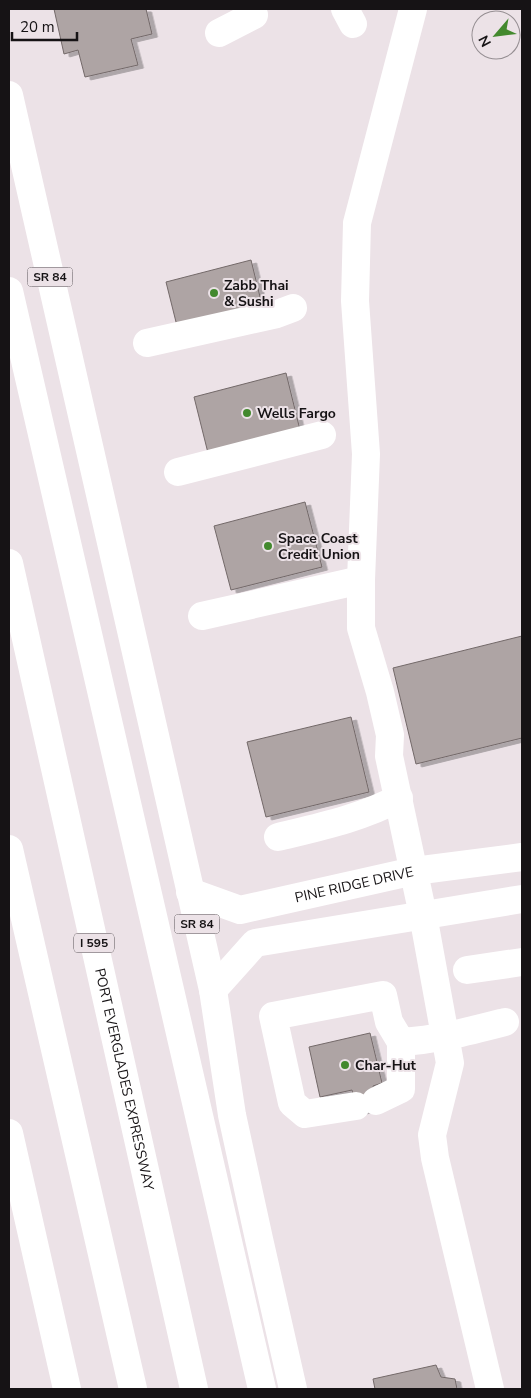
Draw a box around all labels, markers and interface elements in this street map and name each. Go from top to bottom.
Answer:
scale bar [12,10,78,42]
north arrow [471,10,521,60]
text: 20 m [20,17,55,37]
text: N [474,32,496,50]
road number: SR 84 [28,268,72,286]
place label: Zabb Thai & Sushi [224,276,289,311]
marker: Zabb Thai & Sushi [208,287,220,299]
place label: Wells Fargo [257,404,336,423]
marker: Wells Fargo [241,407,253,419]
place label: Space Coast Credit Union [278,529,360,564]
marker: Space Coast Credit Union [262,540,274,552]
street label: PINE RIDGE DRIVE [293,862,415,907]
road number: SR 84 [174,914,220,934]
road number: I 595 [74,934,114,952]
street label: PORT EVERGLADES EXPRESSWAY [90,966,158,1193]
place label: Char-Hut [355,1056,417,1075]
marker: Char-Hut [339,1059,351,1071]

